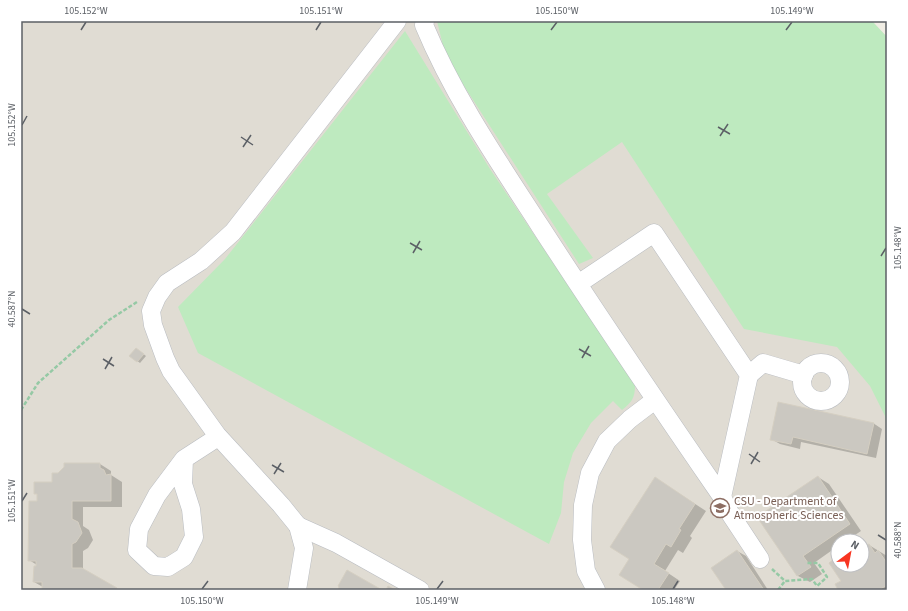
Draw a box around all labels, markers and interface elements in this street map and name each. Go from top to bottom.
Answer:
text: 105.152°W [64,4,108,18]
text: 105.151°W [299,4,343,18]
text: 105.150°W [535,4,579,18]
text: 105.149°W [770,4,814,18]
text: 105.152°W [5,103,19,147]
text: 105.148°W [891,226,905,270]
text: 40.587°N [5,290,19,328]
text: 105.151°W [5,479,19,523]
place label: CSU - Department of Atmospheric Sciences [734,493,844,524]
school or university icon: CSU - Department of Atmospheric Sciences [709,497,731,519]
text: 40.588°N [891,521,905,559]
north arrow [830,533,870,573]
text: N [848,537,862,553]
text: 105.150°W [180,594,224,608]
text: 105.149°W [415,594,459,608]
text: 105.148°W [651,594,695,608]

